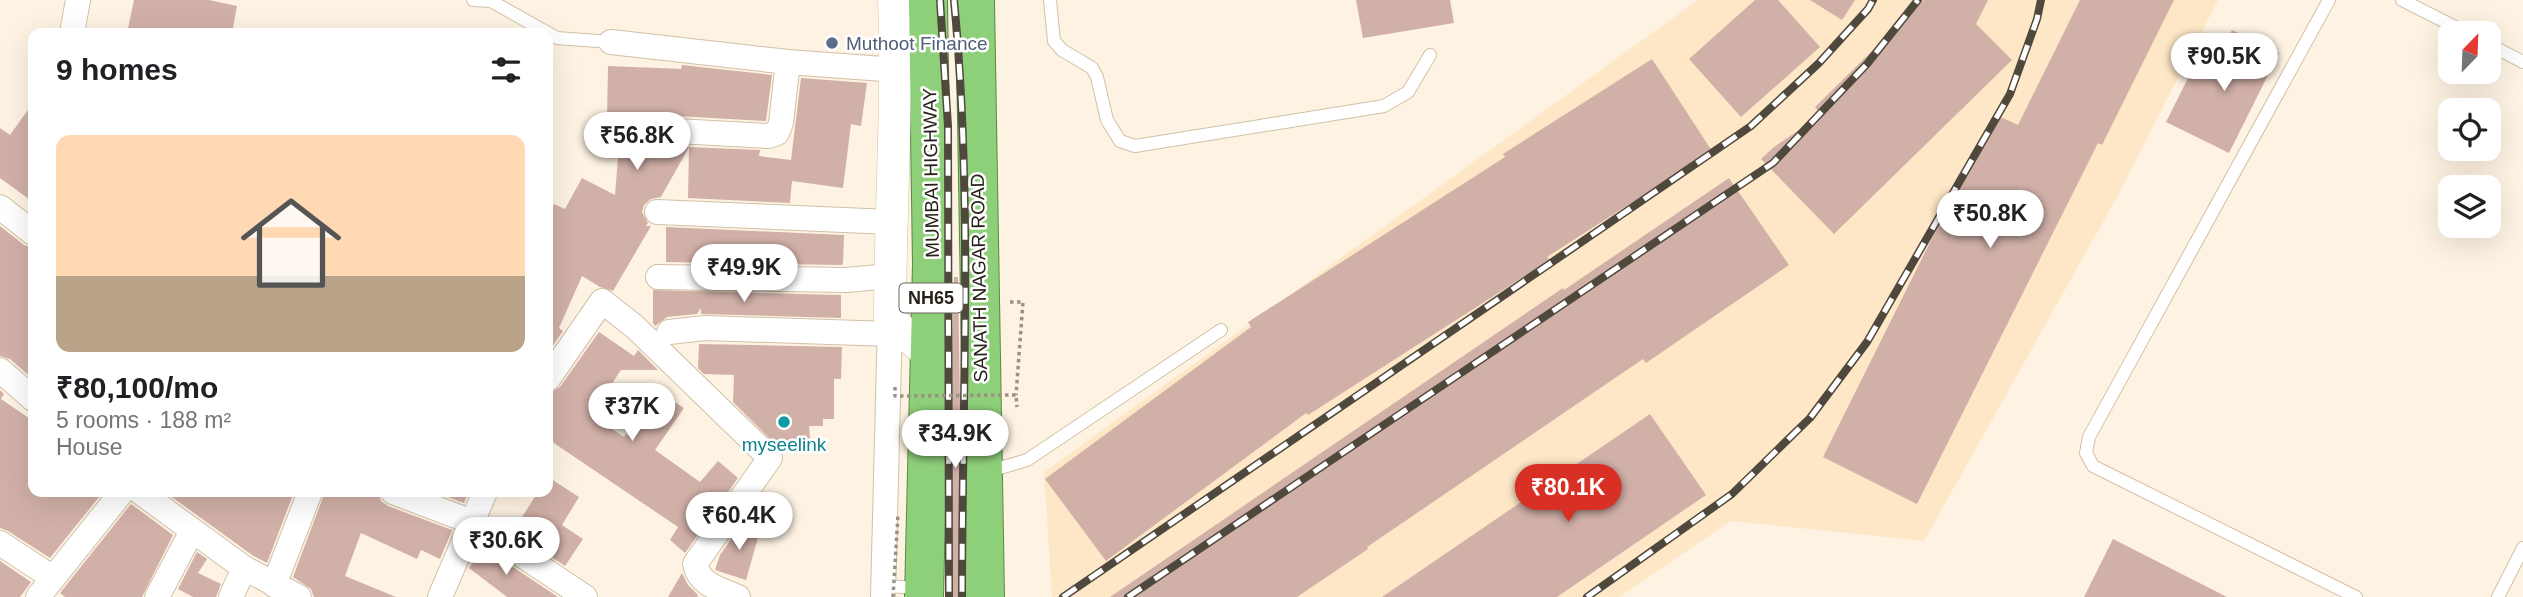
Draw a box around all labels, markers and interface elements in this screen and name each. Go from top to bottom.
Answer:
north arrow [2438,21,2501,84]
map controls [2438,21,2501,238]
place label: Muthoot Finance [846,33,988,54]
pin: ₹90.5K [2167,34,2281,93]
marker: Muthoot Finance [824,35,840,51]
text: ₹90.5K [2187,43,2261,69]
icon: filters [487,51,525,89]
text: 9 homes [56,53,178,86]
street label: MUMBAI HIGHWAY [919,88,943,258]
button: locate [2438,98,2501,161]
pin: ₹56.8K [580,113,694,172]
text: ₹56.8K [600,122,674,148]
street label: SANATH NAGAR ROAD [967,173,991,383]
button: layers [2438,175,2501,238]
icon: home [228,180,354,306]
pin: ₹50.8K [1933,190,2047,250]
text: ₹50.8K [1953,200,2027,226]
pin: ₹49.9K [687,244,801,304]
text: ₹49.9K [707,254,781,280]
road number: NH65 [900,284,962,312]
text: ₹80,100/mo [56,371,218,404]
pin: ₹37K [591,384,673,443]
text: ₹37K [604,393,660,419]
text: 5 rooms · 188 m² [56,407,231,433]
pin: ₹34.9K [898,410,1012,470]
marker: myseelink [776,414,792,430]
text: ₹34.9K [918,420,992,446]
text: House [56,434,122,460]
place label: myseelink [742,434,827,455]
pin: ₹80.1K [1511,464,1625,524]
text: ₹80.1K [1531,474,1605,500]
pin: ₹60.4K [682,492,796,552]
text: ₹60.4K [702,502,776,528]
pin: ₹30.6K [449,518,563,577]
text: ₹30.6K [469,527,543,553]

